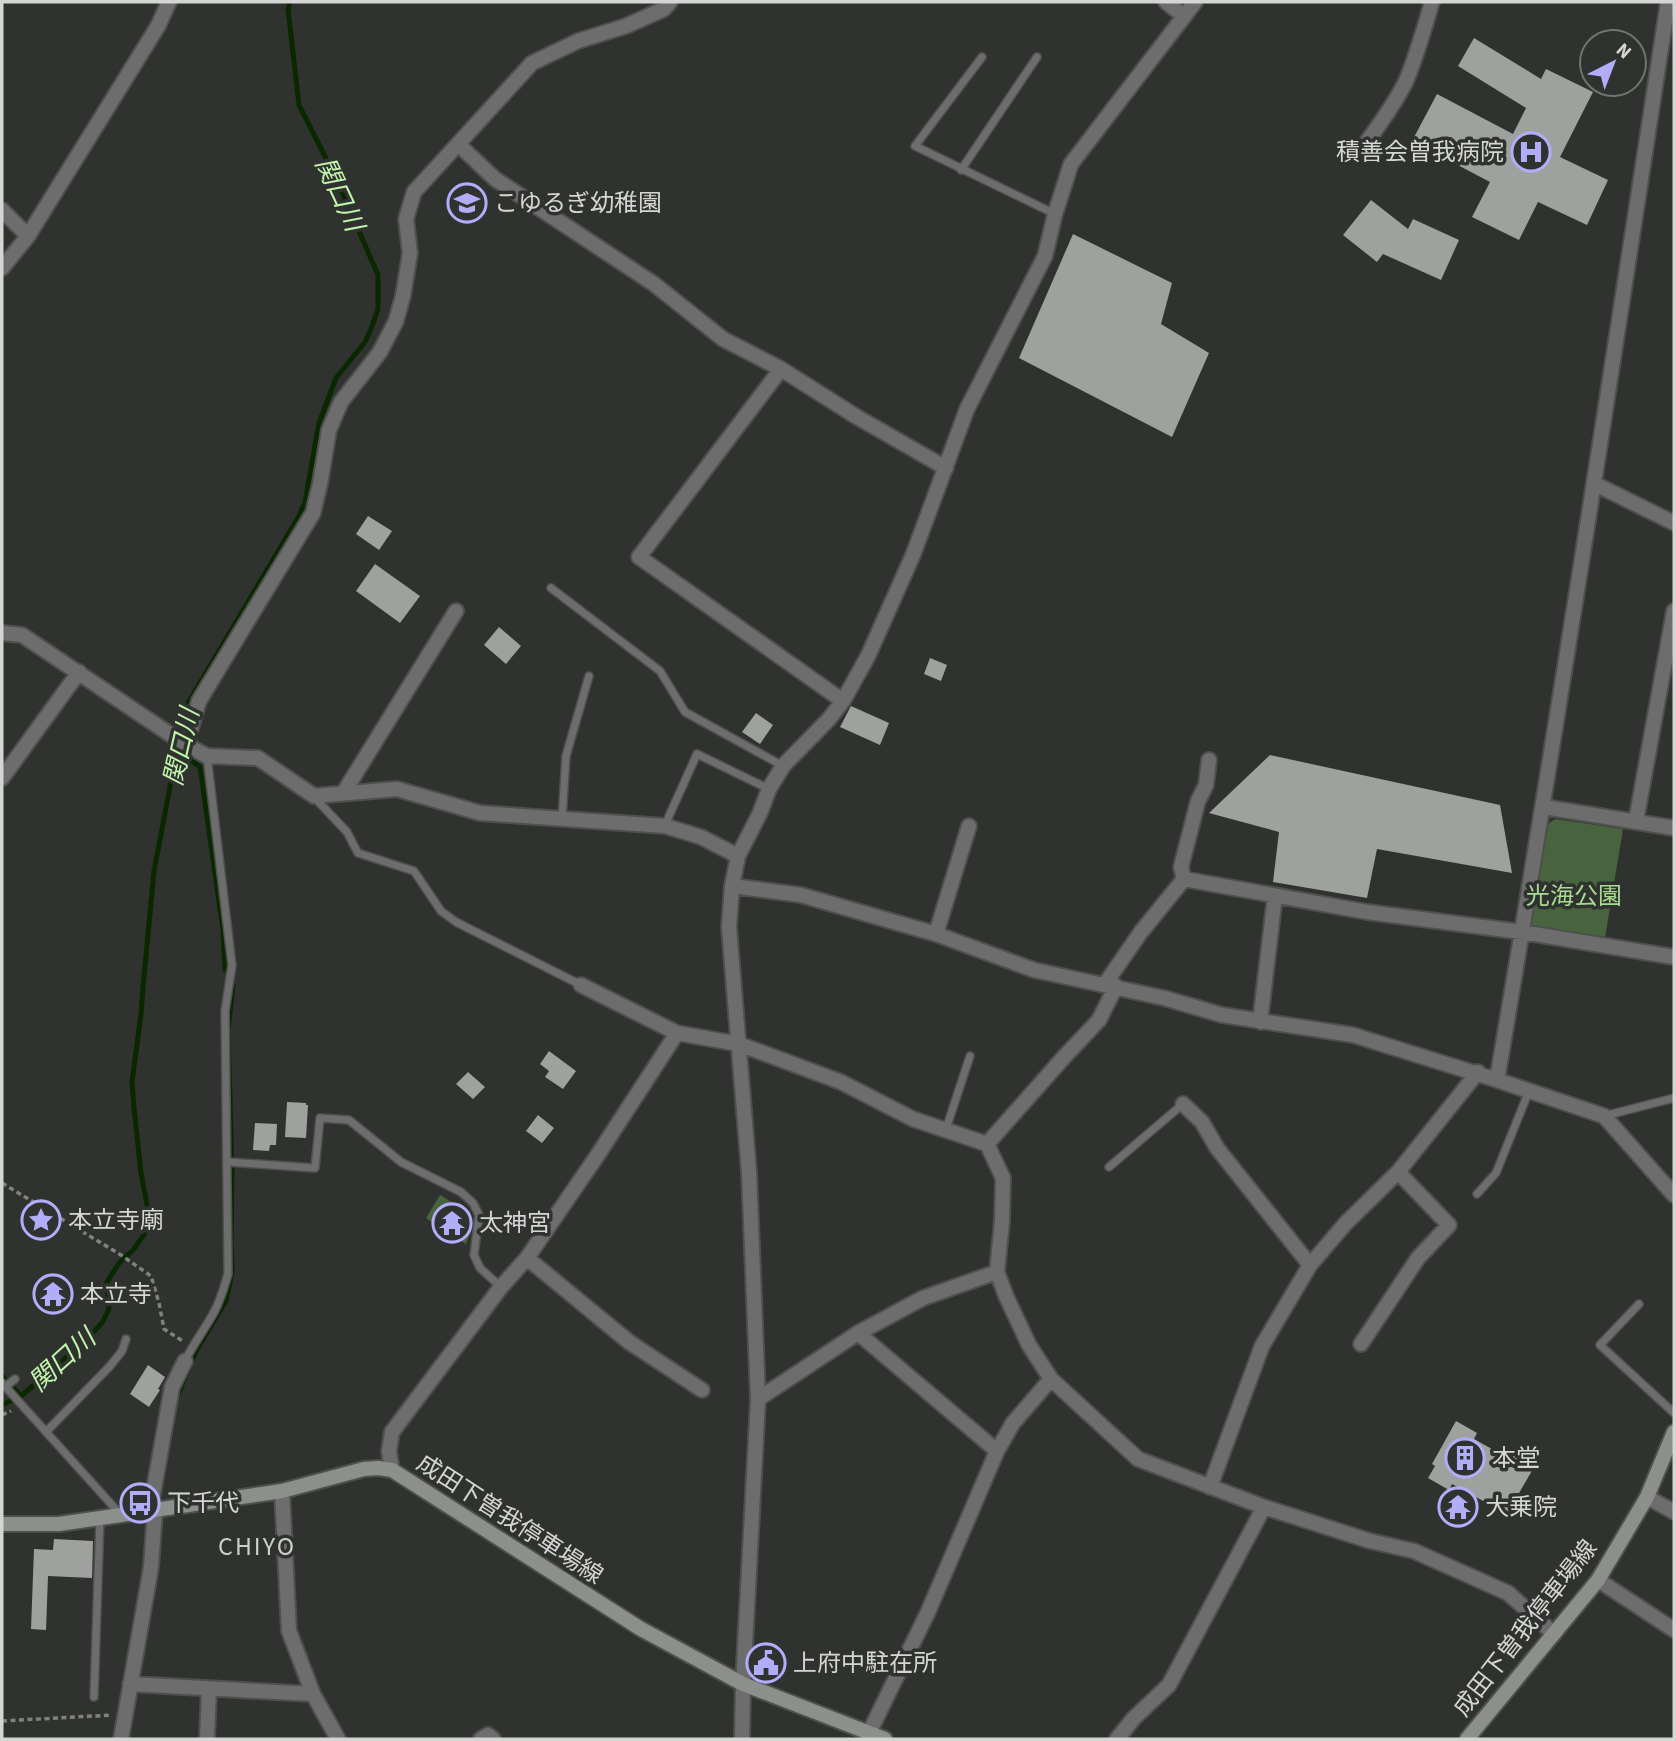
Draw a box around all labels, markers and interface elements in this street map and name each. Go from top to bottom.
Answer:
north arrow [1578,28,1648,98]
text: N [1610,37,1637,66]
hospital icon: 積善会曽我病院 [1510,131,1552,173]
place label: 積善会曽我病院 [1336,135,1504,170]
water label: 関口川 [306,151,374,240]
school or university icon: こゆるぎ幼稚園 [446,182,488,224]
place label: こゆるぎ幼稚園 [494,186,662,221]
water label: 関口川 [155,702,209,789]
park label: 光海公園 [1526,879,1622,914]
place icon: 本立寺廟 [20,1199,62,1241]
temple icon: 太神宮 [431,1202,473,1244]
place label: 本立寺廟 [68,1203,164,1238]
place label: 太神宮 [479,1206,551,1241]
temple icon: 本立寺 [32,1273,74,1315]
place label: 本立寺 [80,1277,152,1312]
water label: 関口川 [21,1319,106,1400]
building icon: 本堂 [1444,1437,1486,1479]
place label: 本堂 [1492,1441,1540,1476]
street label: 成田下曽我停車場線 [410,1446,610,1593]
bus stop icon: 下千代 [119,1482,161,1524]
place label: 下千代 [167,1486,239,1521]
temple icon: 大乗院 [1437,1486,1479,1528]
place label: 大乗院 [1485,1490,1557,1525]
district label: CHIYO [218,1528,296,1565]
street label: 成田下曽我停車場線 [1445,1532,1606,1724]
public building icon: 上府中駐在所 [745,1642,787,1684]
place label: 上府中駐在所 [793,1646,937,1681]

